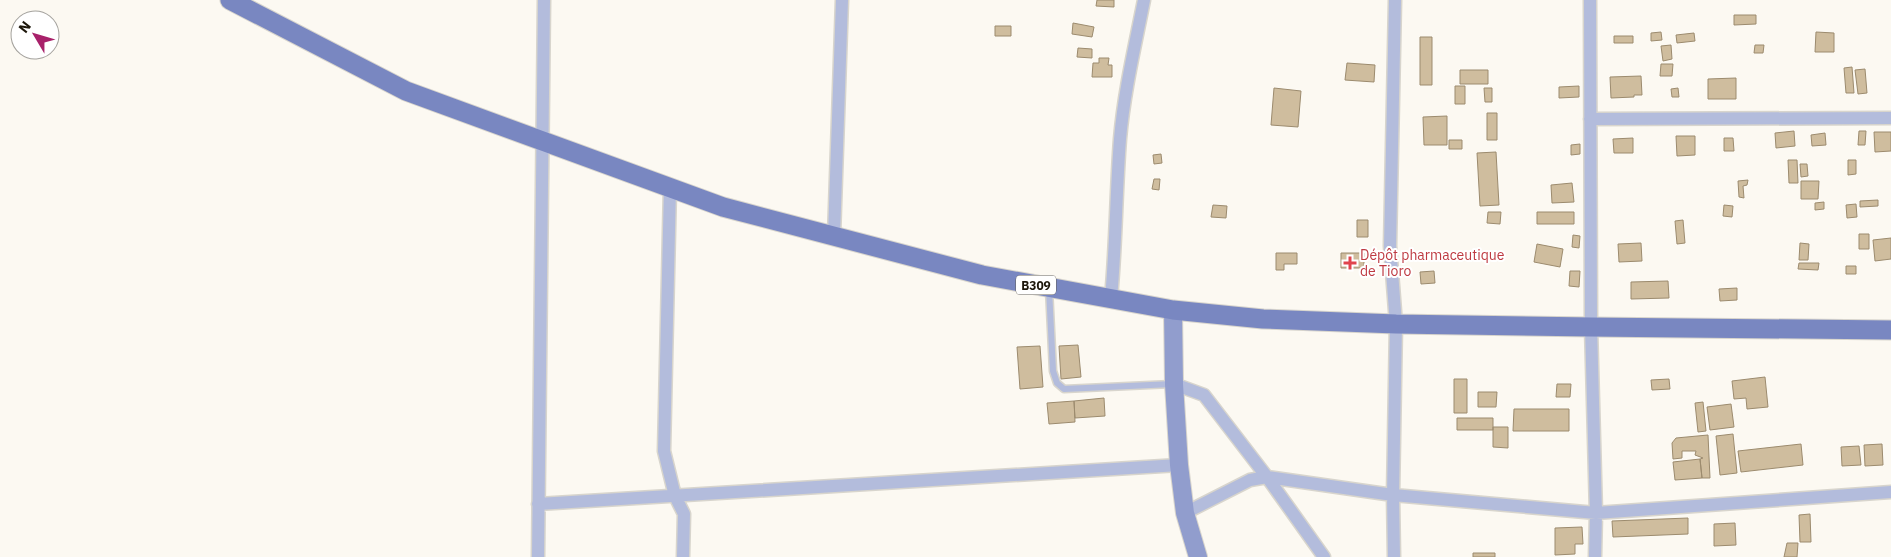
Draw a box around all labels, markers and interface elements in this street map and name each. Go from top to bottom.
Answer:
north arrow [10,10,60,60]
text: N [15,17,35,37]
place label: Dépôt pharmaceutique de Tioro [1360,246,1505,280]
marker: Dépôt pharmaceutique de Tioro [1344,257,1356,269]
road number: B309 [1016,276,1056,294]

